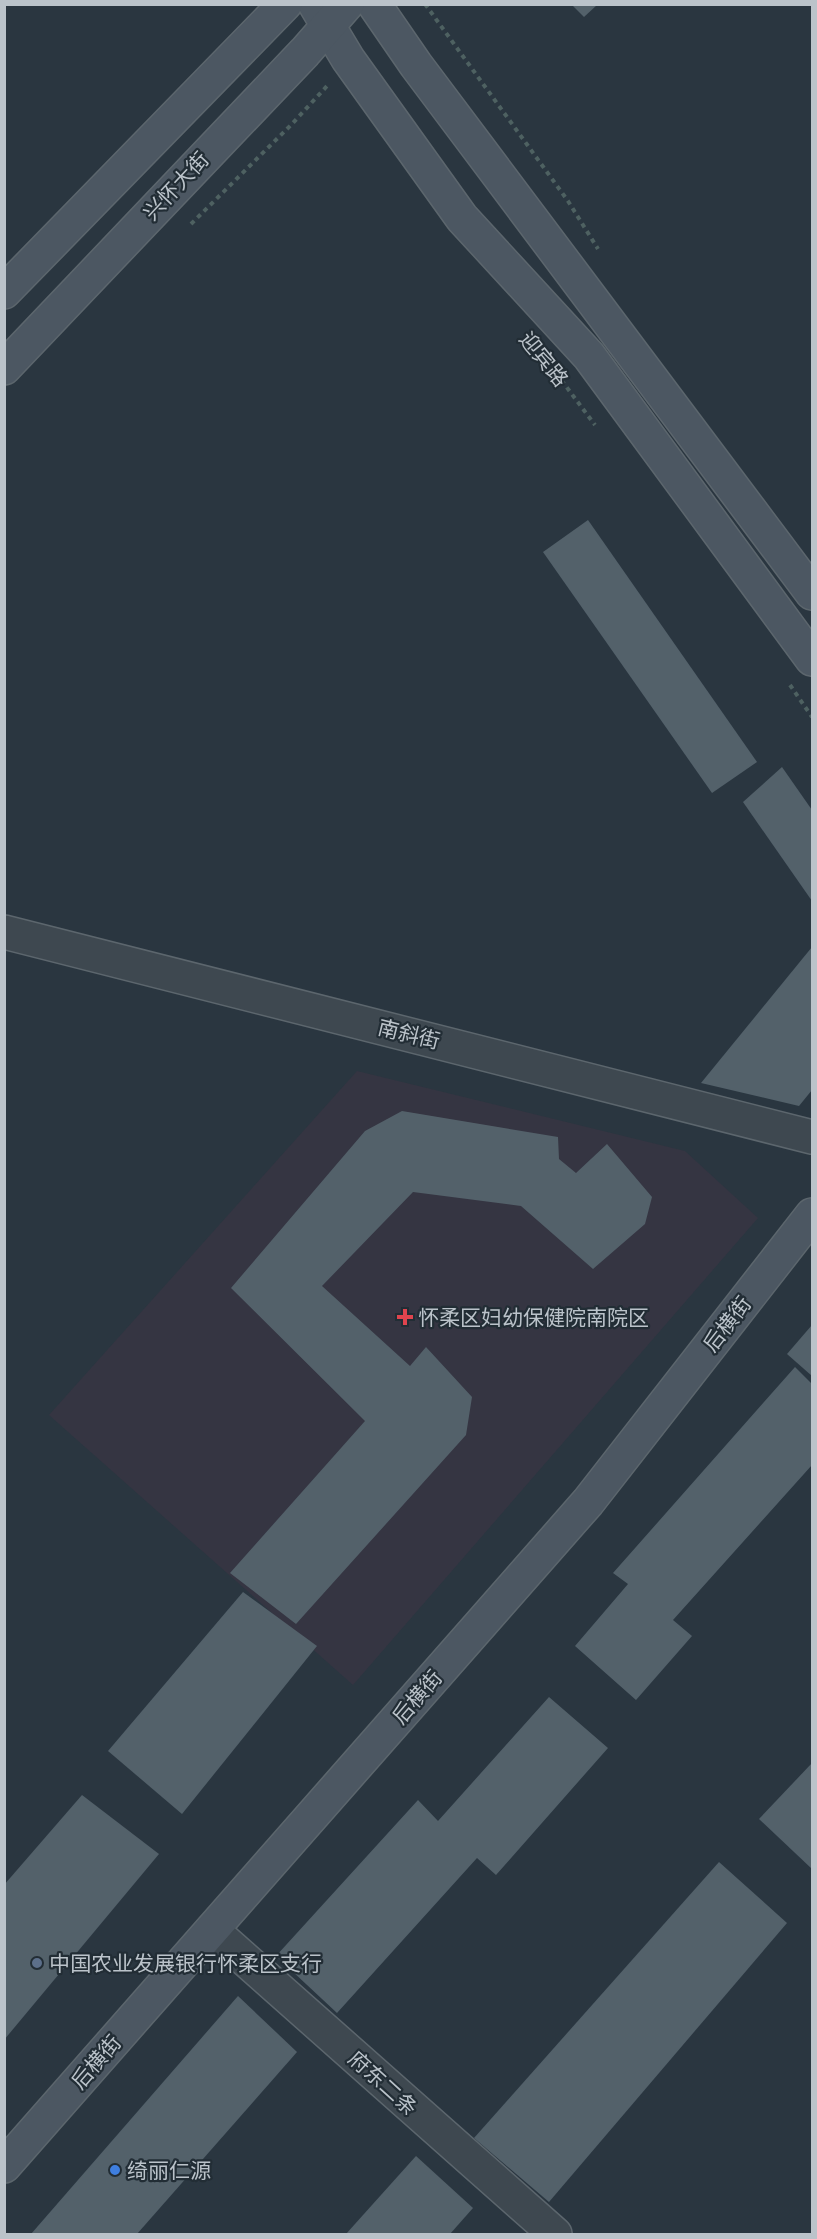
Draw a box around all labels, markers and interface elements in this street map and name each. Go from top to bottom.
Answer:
street label: 兴怀大街 [138,147,214,225]
street label: 迎宾路 [514,327,574,391]
street label: 南斜街 [375,1014,443,1054]
street label: 后横街 [698,1291,756,1357]
place label: 怀柔区妇幼保健院南院区 [418,1305,649,1330]
marker: 怀柔区妇幼保健院南院区 [396,1308,414,1326]
street label: 后横街 [387,1665,447,1729]
place label: 中国农业发展银行怀柔区支行 [49,1951,322,1976]
marker: 中国农业发展银行怀柔区支行 [30,1956,44,1970]
street label: 后横街 [66,2030,126,2094]
street label: 府东二条 [343,2046,423,2120]
place label: 绮丽仁源 [127,2158,211,2183]
marker: 绮丽仁源 [108,2163,122,2177]

